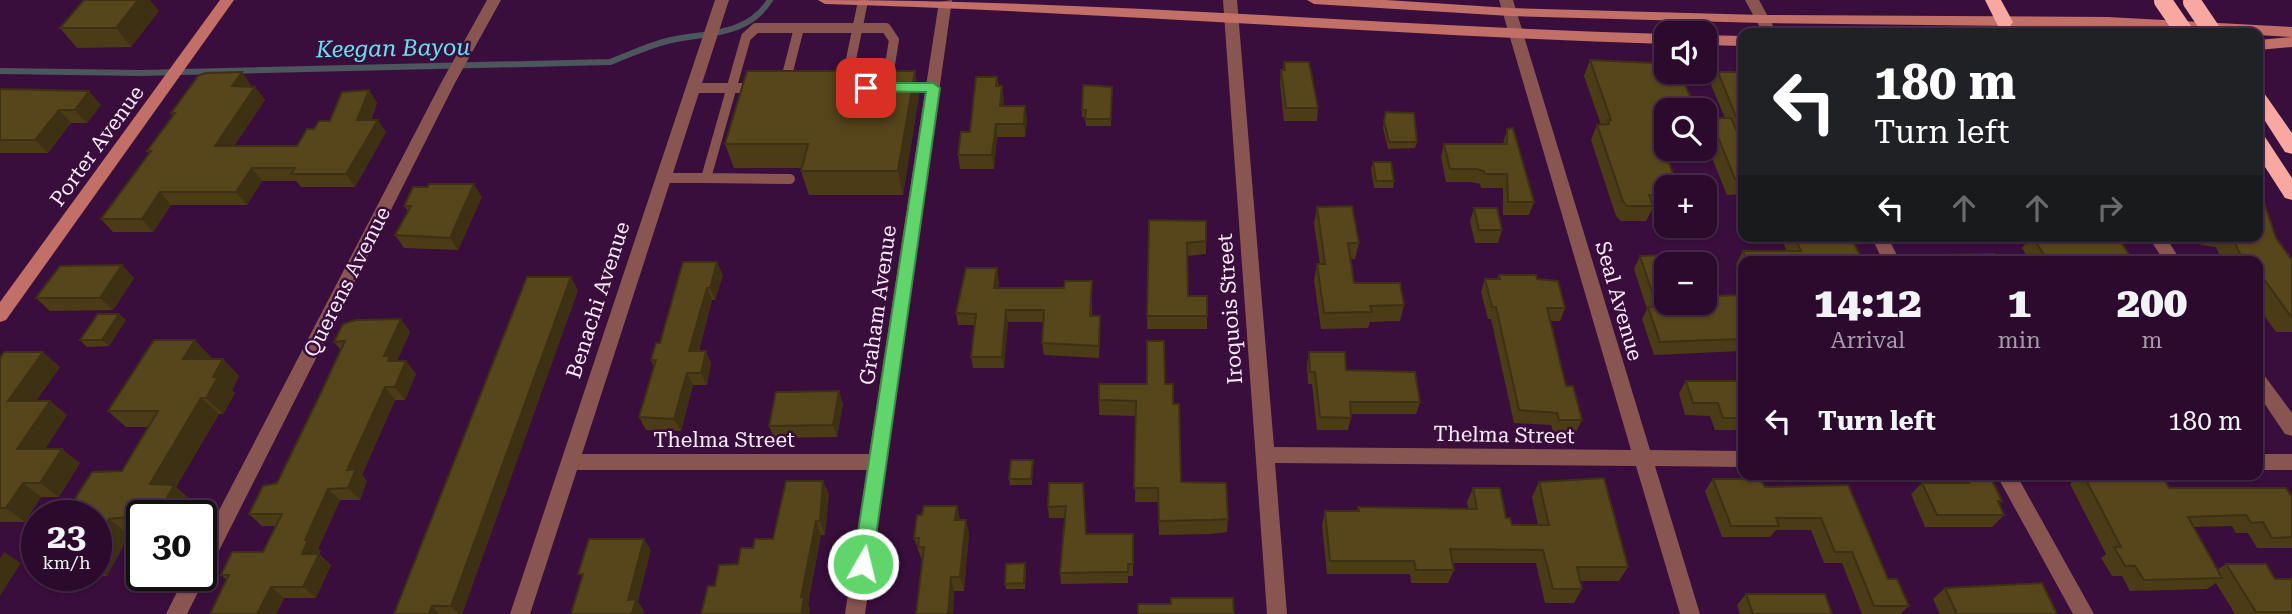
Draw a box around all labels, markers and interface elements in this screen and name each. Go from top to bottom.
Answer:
map controls [1654,21,1717,315]
button: sound [1654,21,1717,84]
water label: Keegan Bayou [315,34,470,63]
text: 180 m [1874,54,2016,111]
icon: left [1759,56,1850,147]
pin [836,58,896,118]
icon: arrive [847,69,885,107]
street label: Porter Avenue [45,81,149,211]
button: search [1654,98,1717,161]
text: Turn left [1874,113,2009,151]
button: + [1654,175,1717,238]
icon: left [1872,189,1910,227]
icon: ahead [1945,189,1983,227]
icon: ahead [2018,189,2056,227]
icon: right [2091,189,2129,227]
street label: Querens Avenue [299,203,395,361]
street label: Benachi Avenue [561,219,635,381]
street label: Graham Avenue [855,224,901,386]
street label: Iroquois Street [1213,233,1247,385]
street label: Seal Avenue [1590,238,1648,364]
button: − [1654,252,1717,315]
text: 14:12 [1814,278,1922,327]
text: 1 [2007,278,2031,327]
text: 200 [2117,278,2187,327]
text: Arrival [1830,327,1905,354]
text: min [1998,327,2041,354]
text: m [2141,327,2162,354]
icon: left [1759,402,1797,440]
text: Turn left [1818,406,1936,436]
text: 180 m [2168,406,2242,436]
street label: Thelma Street [1433,422,1575,448]
street label: Thelma Street [653,428,795,452]
speed limit sign: 30 [126,500,217,591]
text: 23 [47,516,86,557]
position arrow [826,527,900,601]
text: km/h [42,552,91,573]

